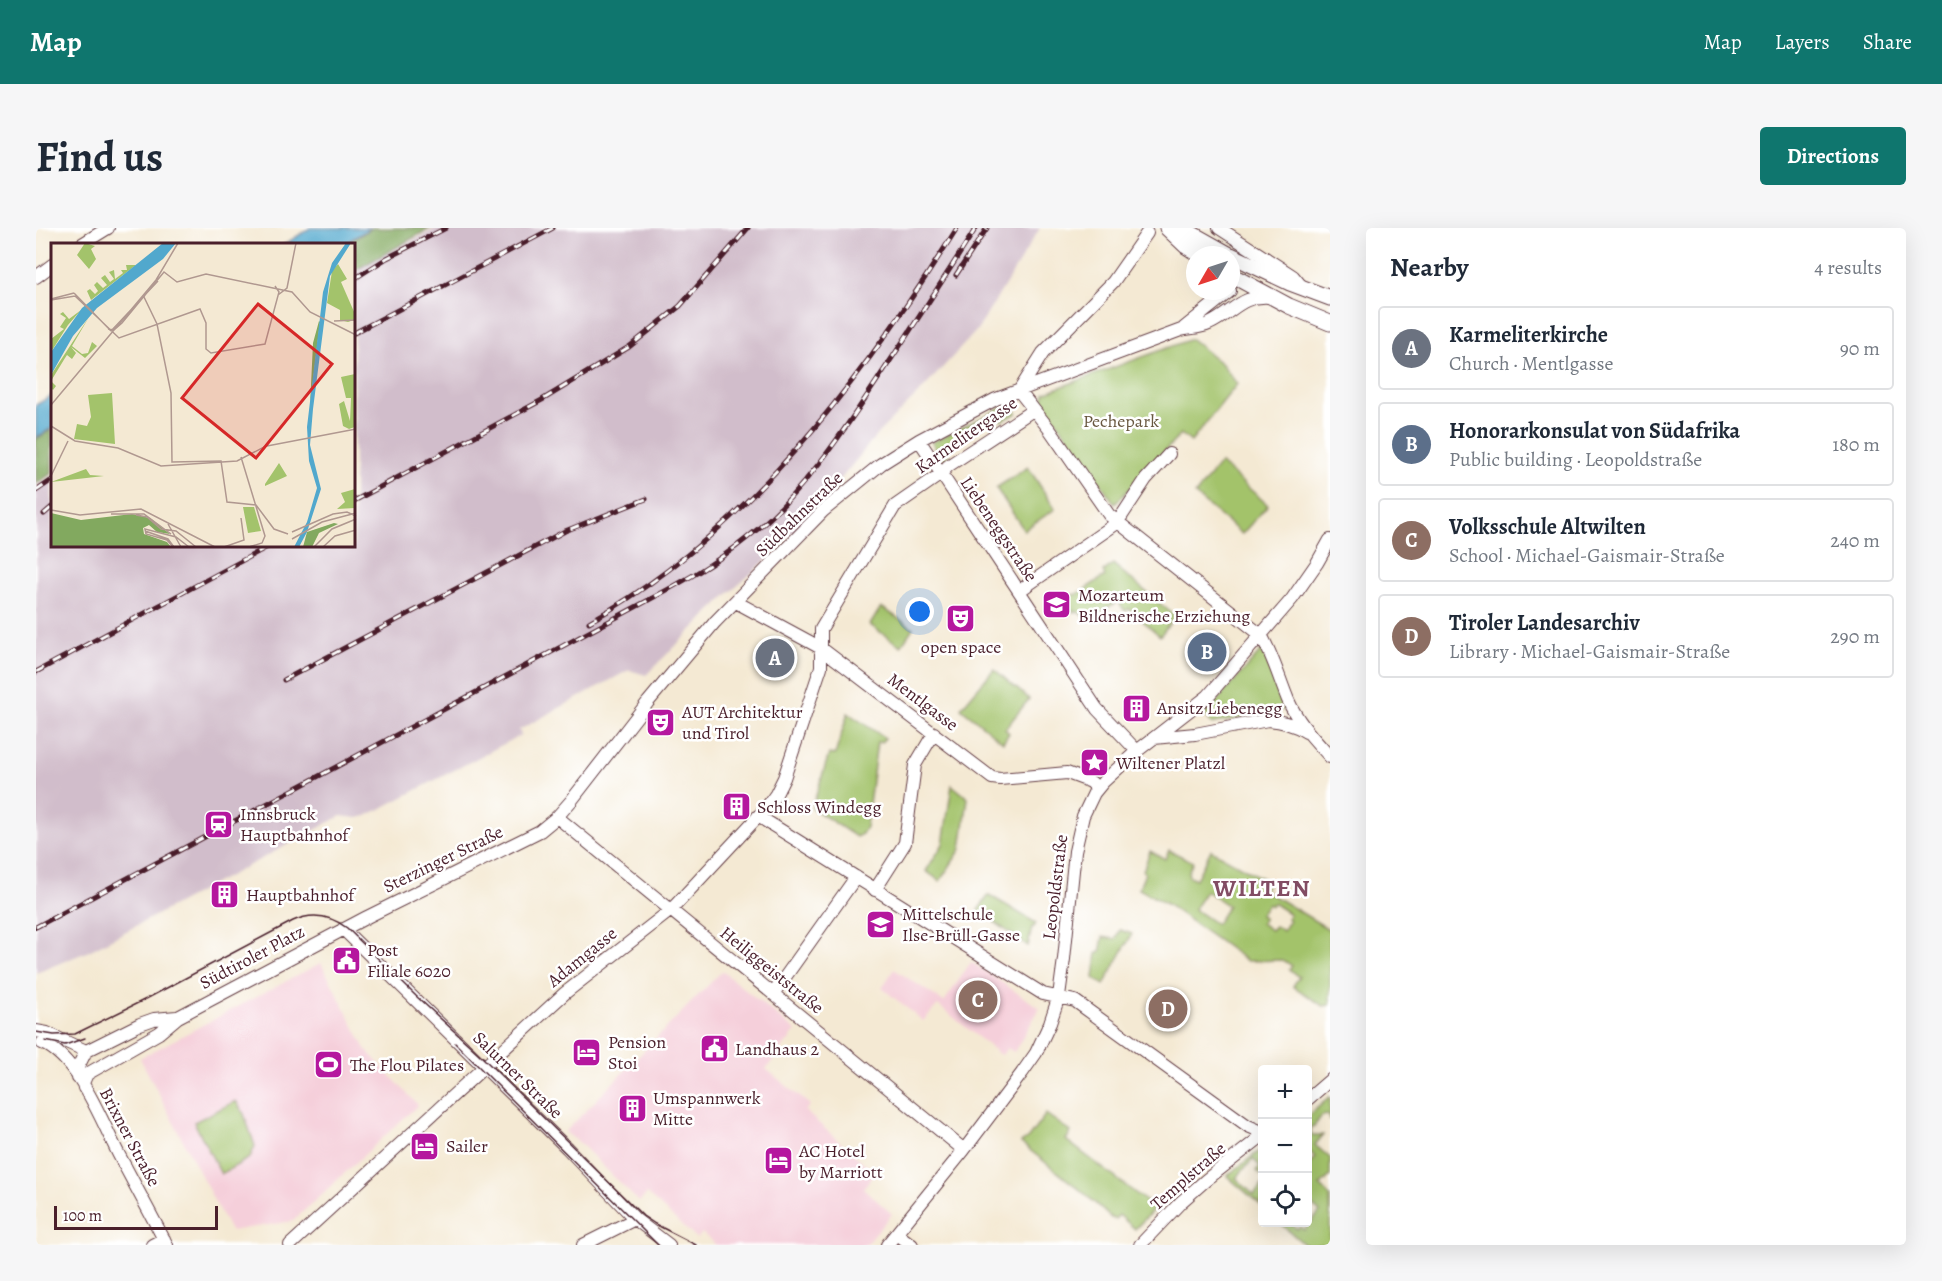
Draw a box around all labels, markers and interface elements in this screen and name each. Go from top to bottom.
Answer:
text: Map [30,23,82,61]
text: Map [1703,28,1742,56]
text: Layers [1775,28,1830,56]
text: Share [1863,28,1912,56]
button: Directions [1760,127,1906,185]
text: Find us [36,128,163,185]
inset map [51,243,356,548]
north arrow [1186,246,1240,300]
text: Nearby [1390,250,1469,285]
text: 4 results [1814,254,1882,281]
text: Karmeliterkirche [1449,320,1608,350]
text: A [1405,335,1418,362]
text: 90 m [1840,335,1880,362]
text: Church · Mentlgasse [1449,350,1614,377]
street label: Karmelitergasse [910,391,1022,479]
park label: Pechepark [1083,409,1159,433]
text: Honorarkonsulat von Südafrika [1449,416,1740,446]
text: B [1405,431,1418,458]
text: 180 m [1832,431,1880,458]
text: Public building · Leopoldstraße [1449,446,1702,473]
street label: Südbahnstraße [750,466,848,562]
street label: Liebeneggstraße [955,472,1043,586]
text: Volksschule Altwilten [1449,512,1646,542]
text: C [1405,527,1418,554]
text: 240 m [1830,527,1880,554]
text: School · Michael-Gaismair-Straße [1449,542,1725,569]
place label: Mozarteum Bildnerische Erziehung [1078,583,1250,628]
school or university icon: Mozarteum Bildnerische Erziehung [1041,589,1073,621]
your location [905,597,934,626]
theatre icon: open space [945,602,977,634]
text: Tiroler Landesarchiv [1449,608,1640,638]
text: D [1405,623,1418,650]
text: 290 m [1830,623,1880,650]
pin: B [1188,630,1226,674]
place label: open space [921,635,1001,659]
pin: A [756,636,794,680]
text: Library · Michael-Gaismair-Straße [1449,638,1730,665]
street label: Mentlgasse [883,667,963,737]
building icon: Ansitz Liebenegg [1120,692,1152,724]
place label: Ansitz Liebenegg [1156,696,1282,720]
place label: AUT Architektur und Tirol [681,700,803,745]
theatre icon: AUT Architektur und Tirol [645,706,677,738]
place icon: Wiltener Platzl [1079,747,1111,779]
place label: Wiltener Platzl [1115,751,1226,775]
building icon: Schloss Windegg [720,791,752,823]
place label: Schloss Windegg [757,795,881,819]
place label: Innsbruck Hauptbahnhof [240,802,351,847]
station icon: Innsbruck Hauptbahnhof [203,808,235,840]
street label: Sterzinger Straße [379,820,507,898]
street label: Leopoldstraße [1037,833,1073,941]
district label: WILTEN [1212,872,1311,904]
building icon: Hauptbahnhof [209,879,241,911]
place label: Hauptbahnhof [246,883,357,907]
place label: Mittelschule Ilse-Brüll-Gasse [902,902,1020,947]
school or university icon: Mittelschule Ilse-Brüll-Gasse [865,908,897,940]
street label: Südtiroler Platz [195,919,309,995]
street label: Heiliggeiststraße [715,921,829,1019]
street label: Adamgasse [541,922,622,993]
place label: Post Filiale 6020 [367,938,451,983]
public building icon: Post Filiale 6020 [330,944,362,976]
pin: C [958,978,998,1022]
pin: D [1148,986,1188,1032]
street label: Salurner Straße [468,1026,568,1124]
place label: Pension Stoi [608,1030,666,1075]
public building icon: Landhaus 2 [698,1033,730,1065]
hotel icon: Pension Stoi [571,1036,603,1068]
place label: Landhaus 2 [735,1037,820,1061]
sports icon: The Flou Pilates [313,1049,345,1081]
place label: The Flou Pilates [350,1053,464,1077]
map controls [1258,1065,1312,1227]
button: + [1258,1065,1312,1119]
street label: Brixner Straße [94,1083,166,1191]
place label: Umspannwerk Mitte [653,1086,761,1131]
building icon: Umspannwerk Mitte [616,1092,648,1124]
button: − [1258,1119,1312,1173]
hotel icon: Sailer [409,1130,441,1162]
place label: Sailer [446,1134,488,1158]
street label: Templstraße [1145,1137,1231,1215]
place label: AC Hotel by Marriott [798,1139,883,1184]
hotel icon: AC Hotel by Marriott [762,1145,794,1177]
button: locate [1258,1173,1312,1227]
scale bar [54,1203,218,1230]
text: 100 m [63,1205,102,1227]

